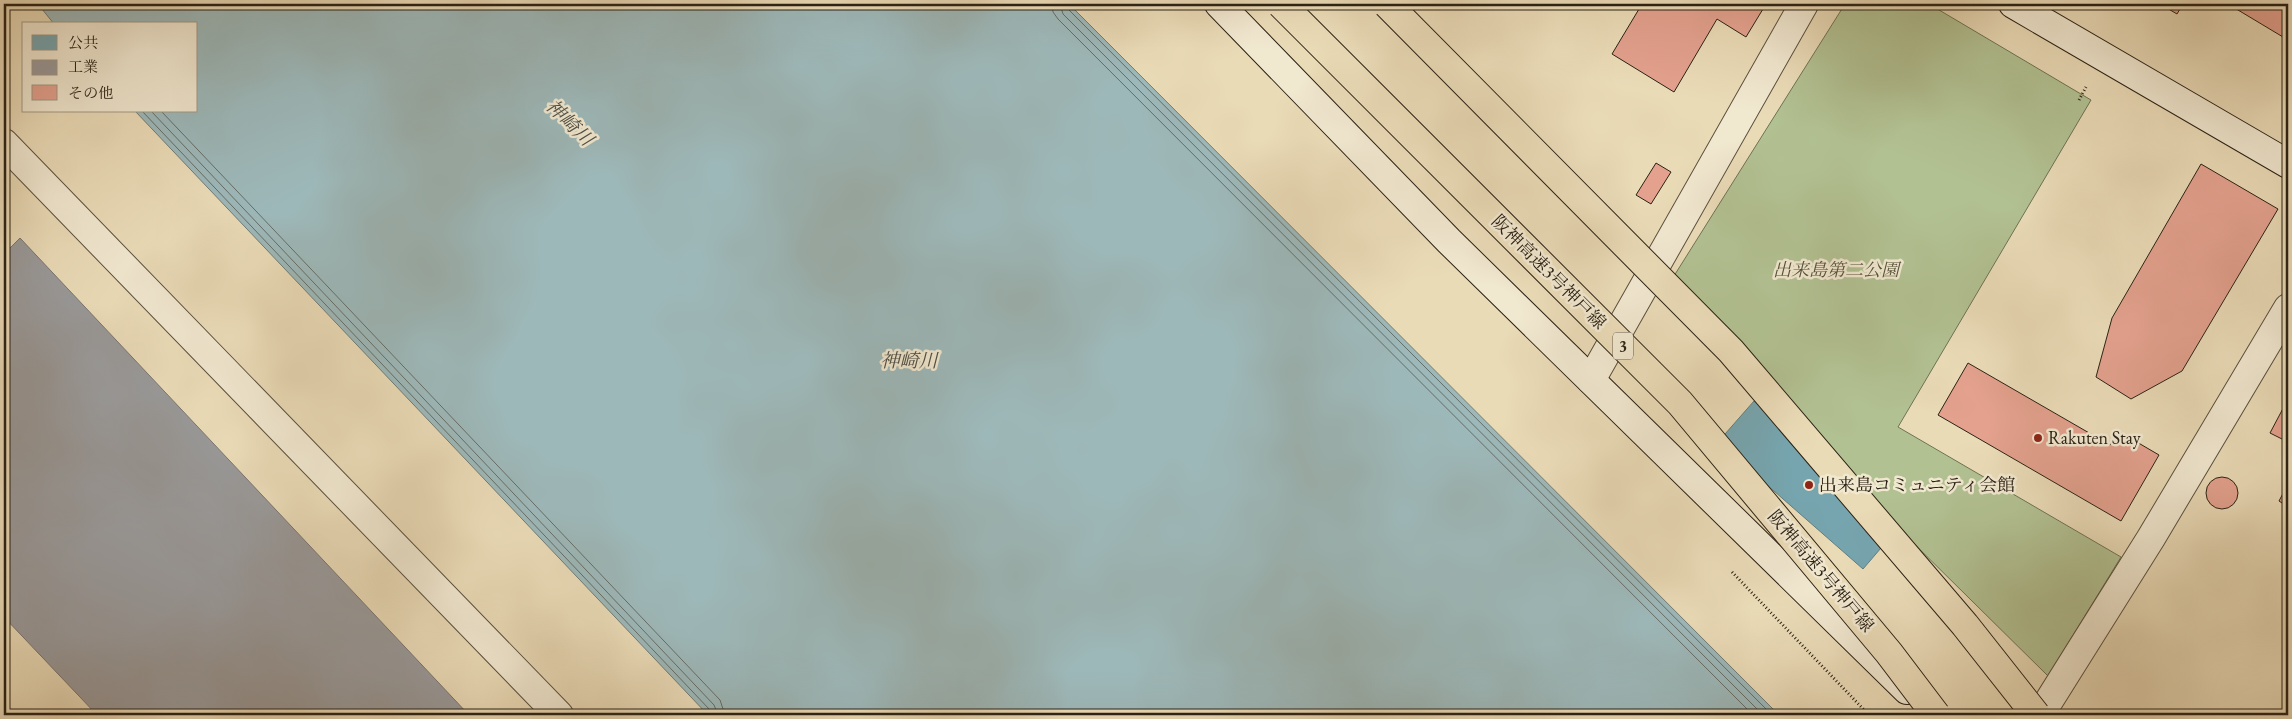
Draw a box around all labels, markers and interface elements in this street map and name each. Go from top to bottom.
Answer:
legend [22,22,198,112]
text: 公共 [68,33,98,52]
text: 工業 [68,57,98,76]
text: その他 [68,83,113,102]
water label: 神崎川 [540,94,600,153]
street label: 阪神高速3号神戸線 [1487,210,1611,334]
park label: 出来島第二公園 [1773,258,1902,281]
road number: 3 [1613,332,1633,360]
water label: 神崎川 [880,348,939,373]
place label: Rakuten Stay [2048,426,2141,449]
marker: Rakuten Stay [2032,432,2044,444]
place label: 出来島コミュニティ会館 [1819,473,2015,496]
marker: 出来島コミュニティ会館 [1803,479,1815,491]
street label: 阪神高速3号神戸線 [1764,505,1879,637]

